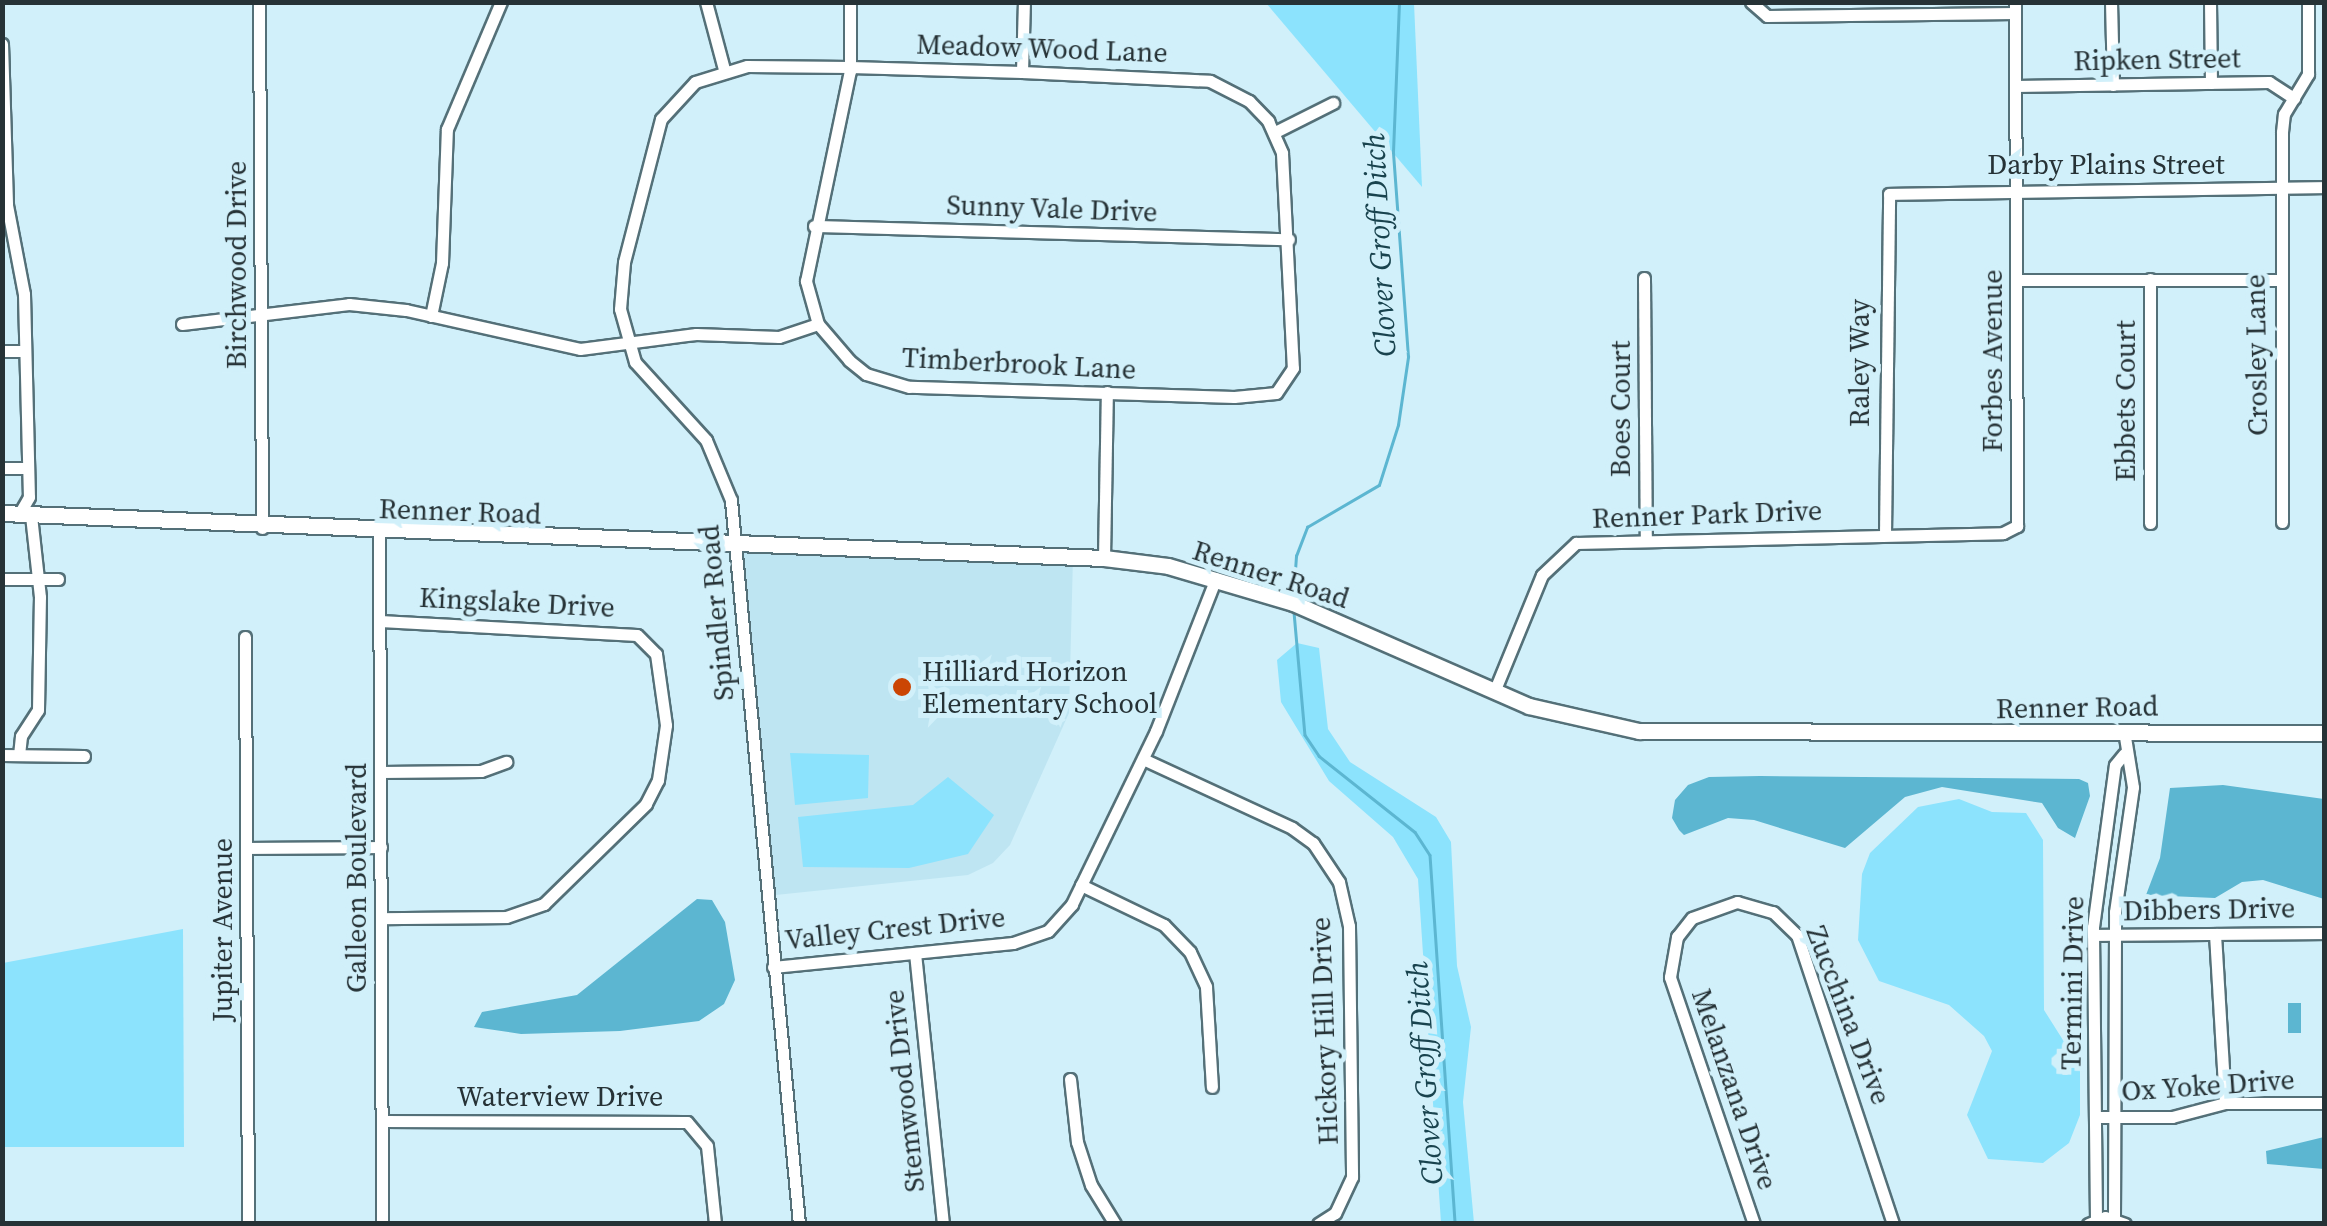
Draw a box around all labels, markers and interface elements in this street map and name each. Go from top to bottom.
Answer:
street label: Meadow Wood Lane [915,27,1169,69]
street label: Ripken Street [2073,41,2241,77]
water label: Clover Groff Ditch [1356,132,1404,358]
street label: Darby Plains Street [1987,147,2225,181]
street label: Birchwood Drive [219,161,253,369]
street label: Sunny Vale Drive [946,188,1158,228]
street label: Forbes Avenue [1975,269,2009,453]
street label: Crosley Lane [2238,274,2274,436]
street label: Raley Way [1842,299,1876,427]
street label: Ebbets Court [2108,320,2142,482]
street label: Timberbrook Lane [901,340,1137,386]
street label: Boes Court [1603,341,1637,477]
street label: Renner Road [378,491,542,531]
street label: Renner Park Drive [1591,493,1823,535]
street label: Spindler Road [692,524,740,702]
street label: Renner Road [1189,533,1353,615]
street label: Kingslake Drive [418,580,616,624]
place label: Hilliard Horizon Elementary School [922,654,1157,720]
marker: Hilliard Horizon Elementary School [891,676,913,698]
street label: Renner Road [1996,689,2158,725]
street label: Galleon Boulevard [339,763,373,993]
street label: Jupiter Avenue [205,838,239,1022]
street label: Dibbers Drive [2123,891,2295,927]
street label: Termini Drive [2054,896,2090,1070]
street label: Valley Crest Drive [783,900,1007,956]
street label: Hickory Hill Drive [1303,916,1345,1146]
street label: Zucchina Drive [1800,921,1898,1109]
water label: Clover Groff Ditch [1399,960,1451,1186]
street label: Melanzana Drive [1685,984,1785,1194]
street label: Stemwood Drive [877,988,931,1194]
street label: Ox Yoke Drive [2120,1062,2296,1108]
street label: Waterview Drive [457,1079,663,1113]

